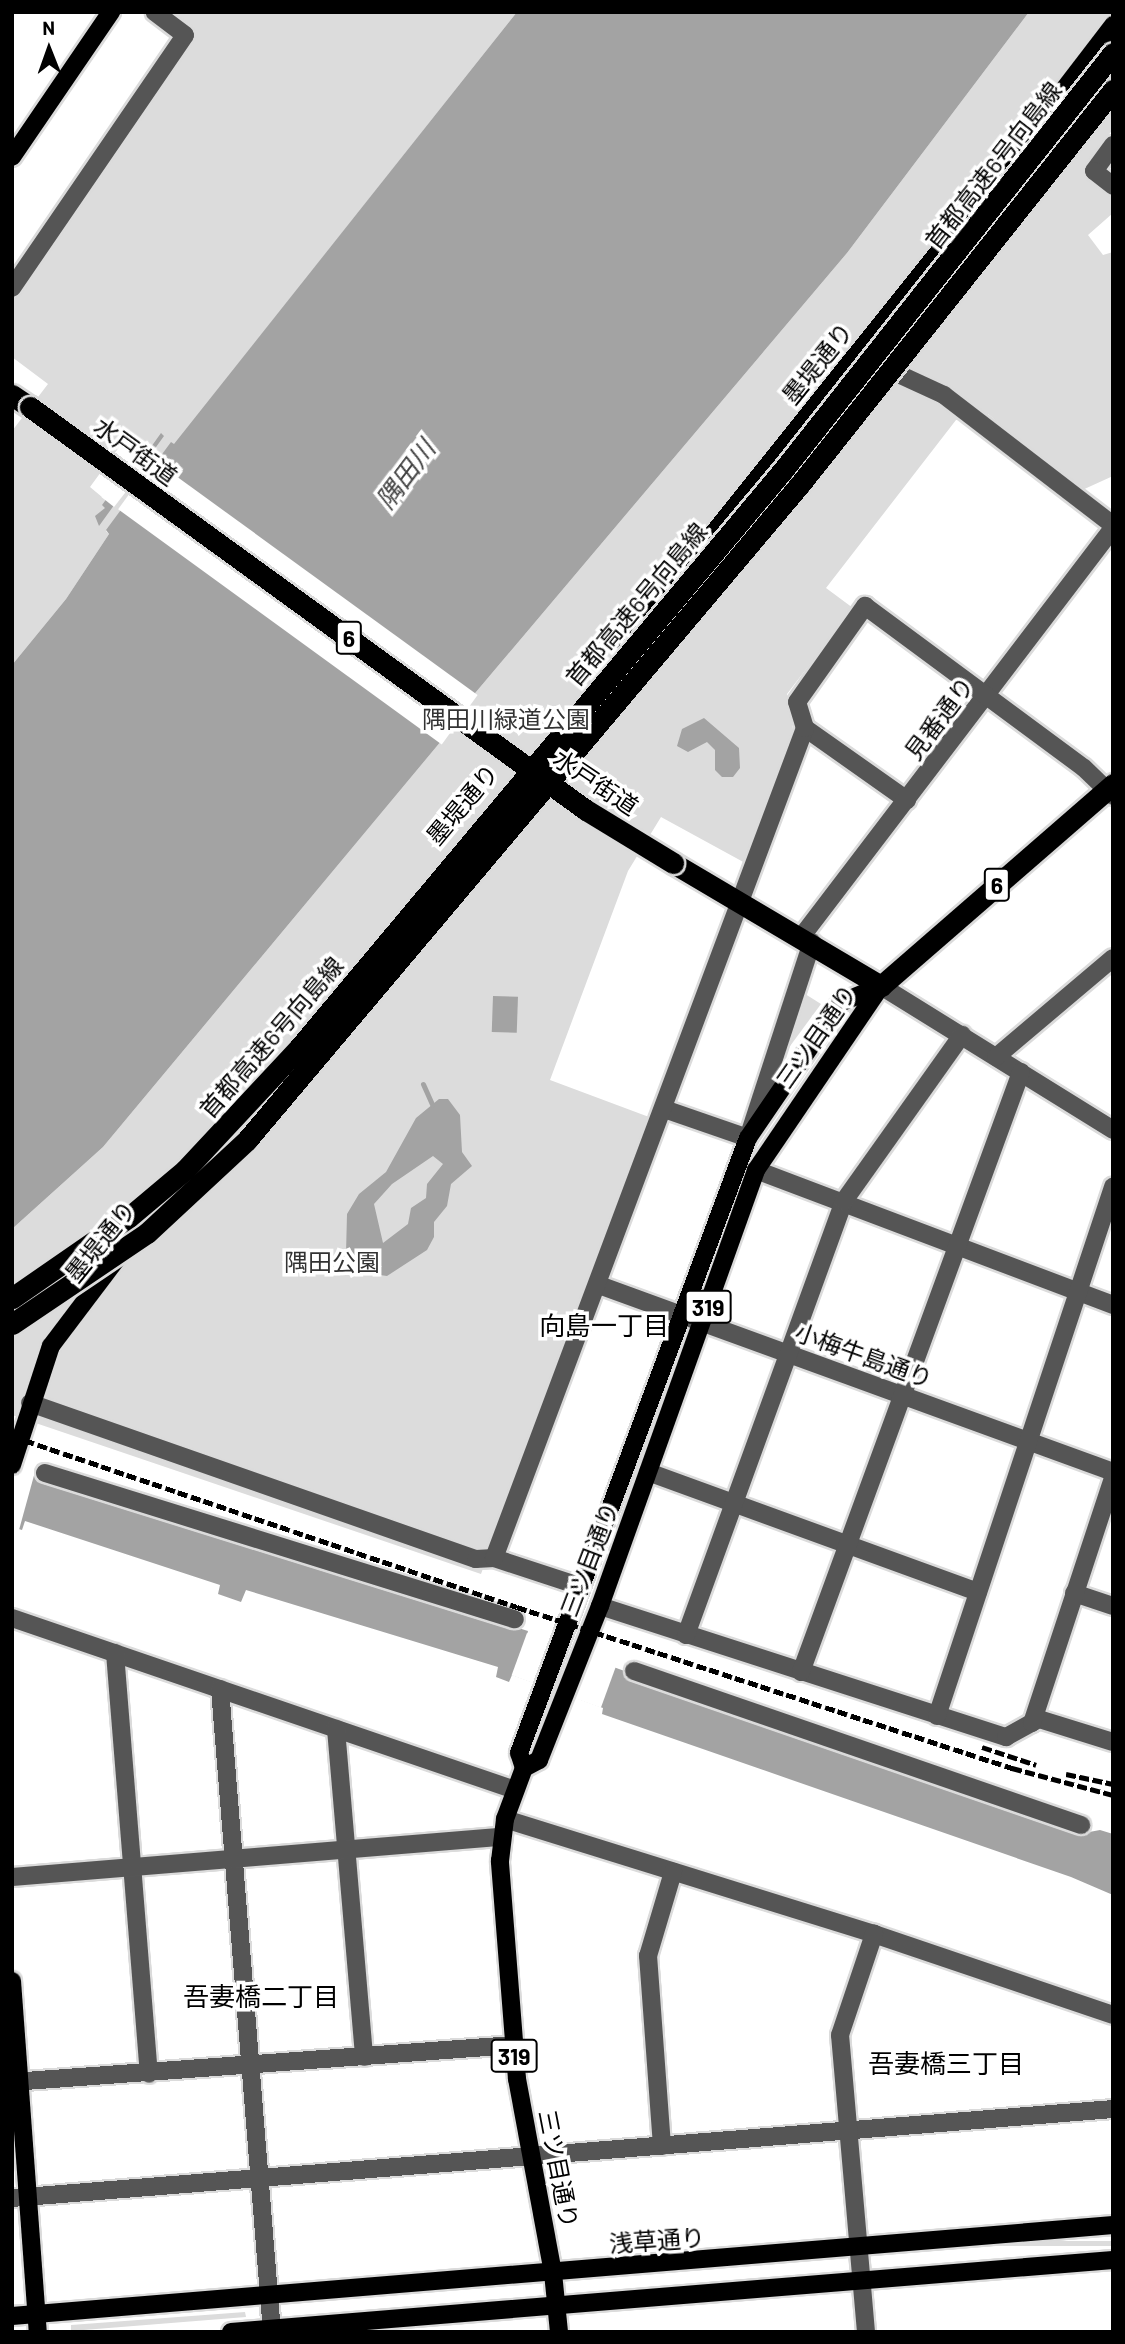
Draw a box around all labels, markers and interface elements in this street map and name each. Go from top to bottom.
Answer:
north arrow [14,14,84,84]
text: N [42,16,55,39]
street label: 首都高速6号向島線 [919,76,1067,254]
street label: 墨堤通り [776,317,858,409]
street label: 水戸街道 [89,411,183,491]
water label: 隅田川 [369,433,441,515]
street label: 首都高速6号向島線 [559,516,713,692]
road number: 6 [335,618,363,658]
street label: 見番通り [899,671,979,765]
park label: 隅田川緑道公園 [422,705,590,733]
street label: 水戸街道 [548,743,644,821]
street label: 墨堤通り [420,758,504,850]
road number: 6 [983,866,1011,904]
street label: 首都高速6号向島線 [193,950,349,1124]
street label: 三ツ目通り [770,979,862,1093]
street label: 墨堤通り [59,1195,141,1287]
park label: 隅田公園 [284,1248,380,1276]
road number: 319 [684,1288,732,1326]
district label: 向島一丁目 [539,1309,669,1341]
street label: 小梅牛島通り [791,1317,937,1393]
street label: 三ツ目通り [554,1498,624,1620]
district label: 吾妻橋二丁目 [183,1980,339,2012]
road number: 319 [490,2036,538,2076]
district label: 吾妻橋三丁目 [868,2047,1024,2079]
street label: 三ツ目通り [533,2107,585,2231]
street label: 浅草通り [608,2222,706,2258]

